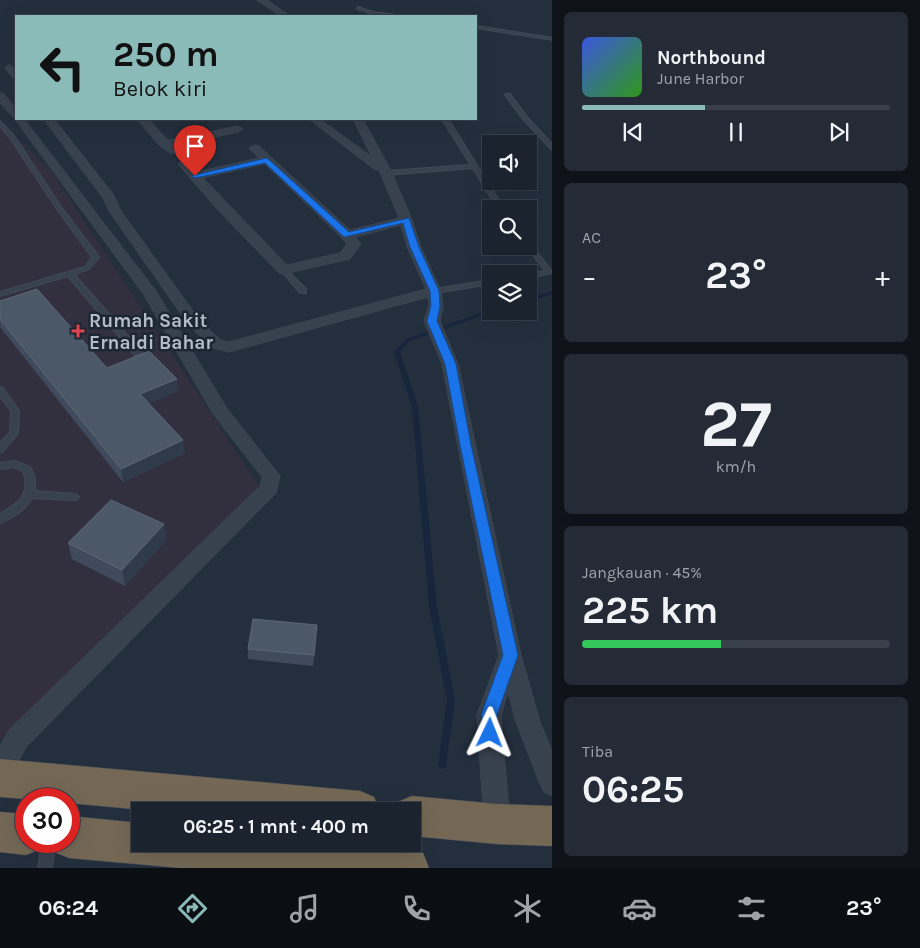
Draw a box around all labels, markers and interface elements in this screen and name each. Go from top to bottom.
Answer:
text: 250 m [113,34,219,75]
icon: left [30,35,95,100]
text: Northbound [657,47,766,69]
text: June Harbor [657,69,744,88]
text: Belok kiri [113,76,207,102]
icon: previous [619,118,647,146]
icon: pause [722,118,750,146]
icon: next [825,118,853,146]
pin [174,125,216,176]
icon: arrive [181,132,209,160]
map controls [482,135,537,320]
button: sound [482,135,537,190]
button: search [482,200,537,255]
text: AC [582,228,601,247]
text: 23° [705,253,767,298]
text: − [582,260,597,293]
text: + [875,260,890,293]
button: layers [482,265,537,320]
place label: Rumah Sakit Ernaldi Bahar [89,310,213,354]
marker: Rumah Sakit Ernaldi Bahar [71,324,85,338]
text: 27 [700,386,772,462]
text: km/h [716,457,756,476]
text: Jangkauan · 45% [582,563,702,582]
text: 225 km [582,588,718,633]
position arrow [463,706,515,758]
text: Tiba [582,742,613,761]
text: 06:25 [582,767,684,812]
speed limit sign: 30 [15,788,80,853]
text: 06:25 · 1 mnt · 400 m [183,816,369,838]
icon: directions [175,891,210,926]
icon: music [287,891,322,926]
icon: phone [399,891,434,926]
icon: climate [510,891,545,926]
icon: car [622,891,657,926]
icon: filters [734,891,769,926]
text: 06:24 [38,895,98,921]
text: 23° [846,895,881,921]

